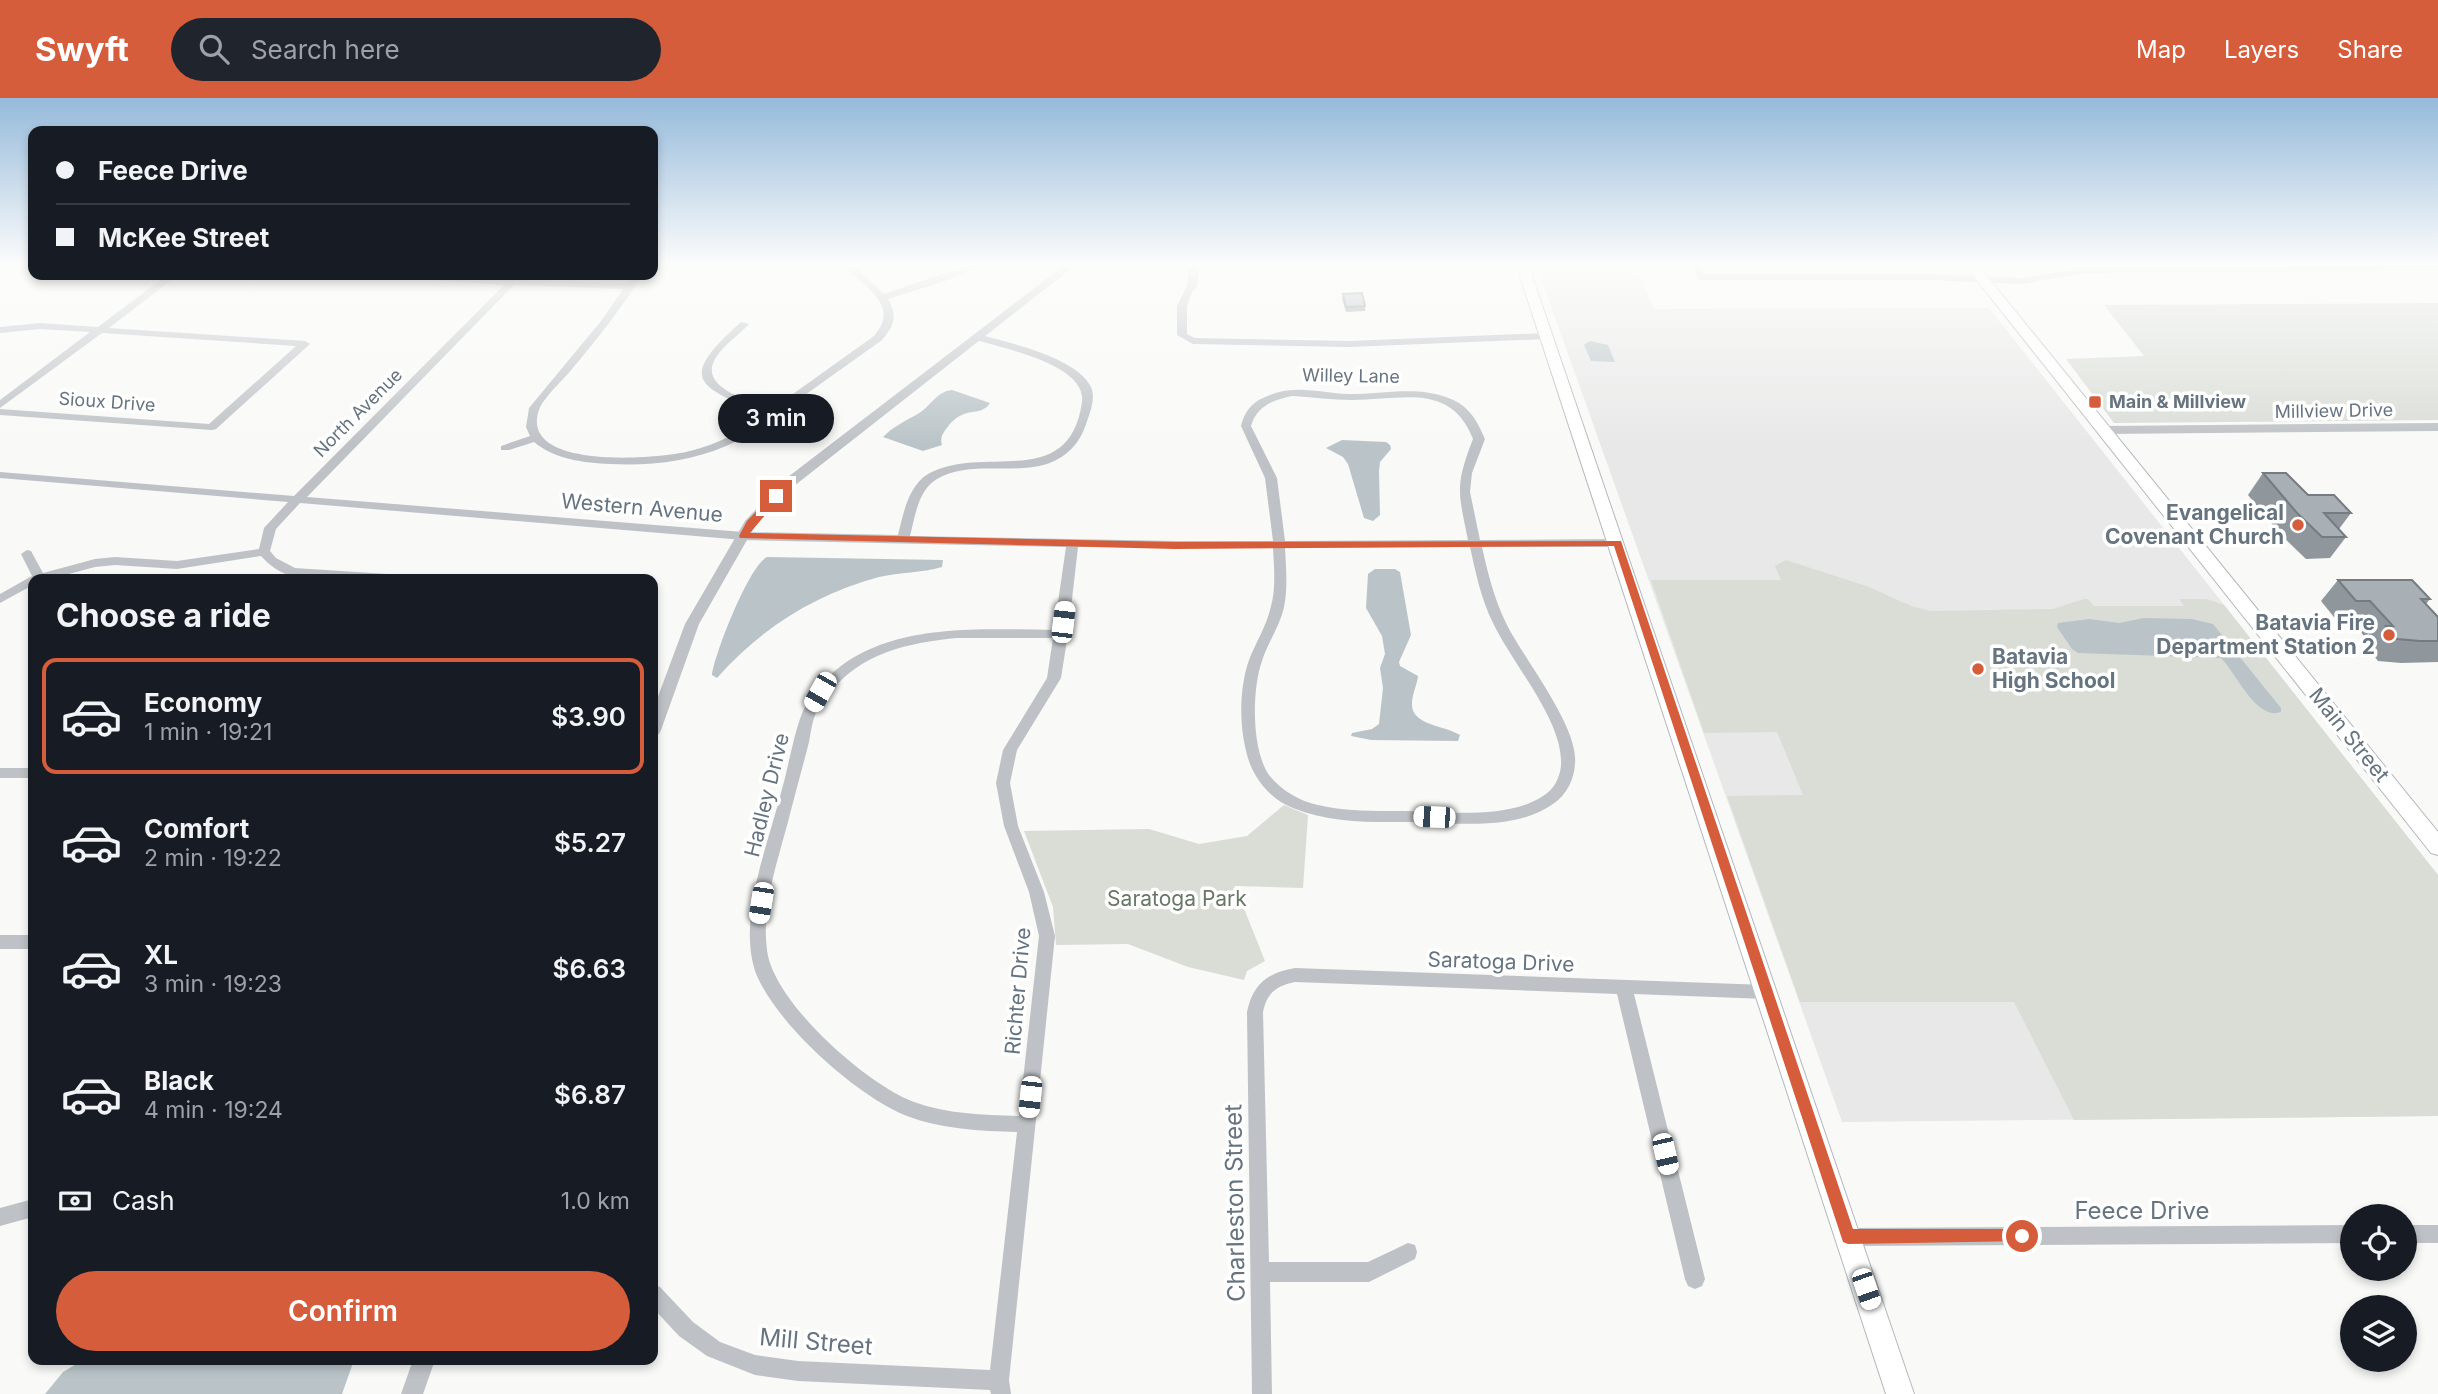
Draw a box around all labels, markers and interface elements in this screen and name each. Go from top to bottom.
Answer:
search box [171,18,661,81]
text: Swyft [35,29,129,69]
icon: search [195,30,233,68]
text: Search here [251,34,400,65]
text: Map [2136,35,2186,64]
text: Layers [2224,35,2299,64]
text: Share [2337,35,2403,64]
text: Feece Drive [98,155,248,186]
text: McKee Street [98,222,269,253]
street label: North Avenue [309,364,406,461]
street label: Willey Lane [1302,364,1400,387]
street label: Sioux Drive [58,388,156,415]
place label: Main & Millview [2109,391,2247,412]
callout: 3 min [718,394,834,444]
marker: Main & Millview [2087,394,2103,410]
street label: Millview Drive [2275,399,2393,422]
text: 3 min [745,404,807,432]
route end [760,480,792,512]
street label: Western Avenue [560,488,724,527]
place label: Evangelical Covenant Church [2105,500,2284,549]
marker: Evangelical Covenant Church [2290,517,2306,533]
text: Choose a ride [56,596,271,635]
car [1051,600,1076,644]
place label: Batavia Fire Department Station 2 [2156,610,2375,659]
marker: Batavia Fire Department Station 2 [2381,627,2397,643]
place label: Batavia High School [1992,644,2115,693]
marker: Batavia High School [1970,661,1986,677]
car [801,669,840,715]
street label: Main Street [2304,683,2395,787]
icon: car [60,685,123,748]
text: Economy [144,687,262,718]
text: $3.90 [551,701,626,732]
text: 1 min · 19:21 [144,718,272,746]
street label: Hadley Drive [739,730,794,860]
car [1413,806,1456,828]
icon: car [60,811,123,874]
text: Comfort [144,813,249,844]
text: $5.27 [554,827,626,858]
text: 2 min · 19:22 [144,844,282,872]
car [748,881,775,925]
park label: Saratoga Park [1107,886,1247,911]
street label: Richter Drive [999,926,1036,1056]
icon: car [60,937,123,1000]
text: XL [144,939,178,970]
street label: Saratoga Drive [1427,946,1575,977]
text: $6.63 [553,953,626,984]
text: 3 min · 19:23 [144,970,282,998]
icon: car [60,1063,123,1126]
text: Black [144,1065,214,1096]
car [1018,1075,1043,1119]
text: $6.87 [554,1079,626,1110]
text: 4 min · 19:24 [144,1096,283,1124]
street label: Charleston Street [1218,1104,1251,1302]
car [1651,1131,1680,1177]
icon: cash [56,1182,94,1220]
text: Cash [112,1185,175,1216]
text: 1.0 km [561,1187,630,1215]
street label: Feece Drive [2074,1196,2210,1225]
map controls [2340,1204,2417,1372]
button: locate [2340,1204,2417,1281]
route start [2006,1220,2038,1252]
car [1850,1266,1883,1312]
button: Confirm [56,1271,630,1351]
button: layers [2340,1295,2417,1372]
street label: Mill Street [758,1322,874,1361]

